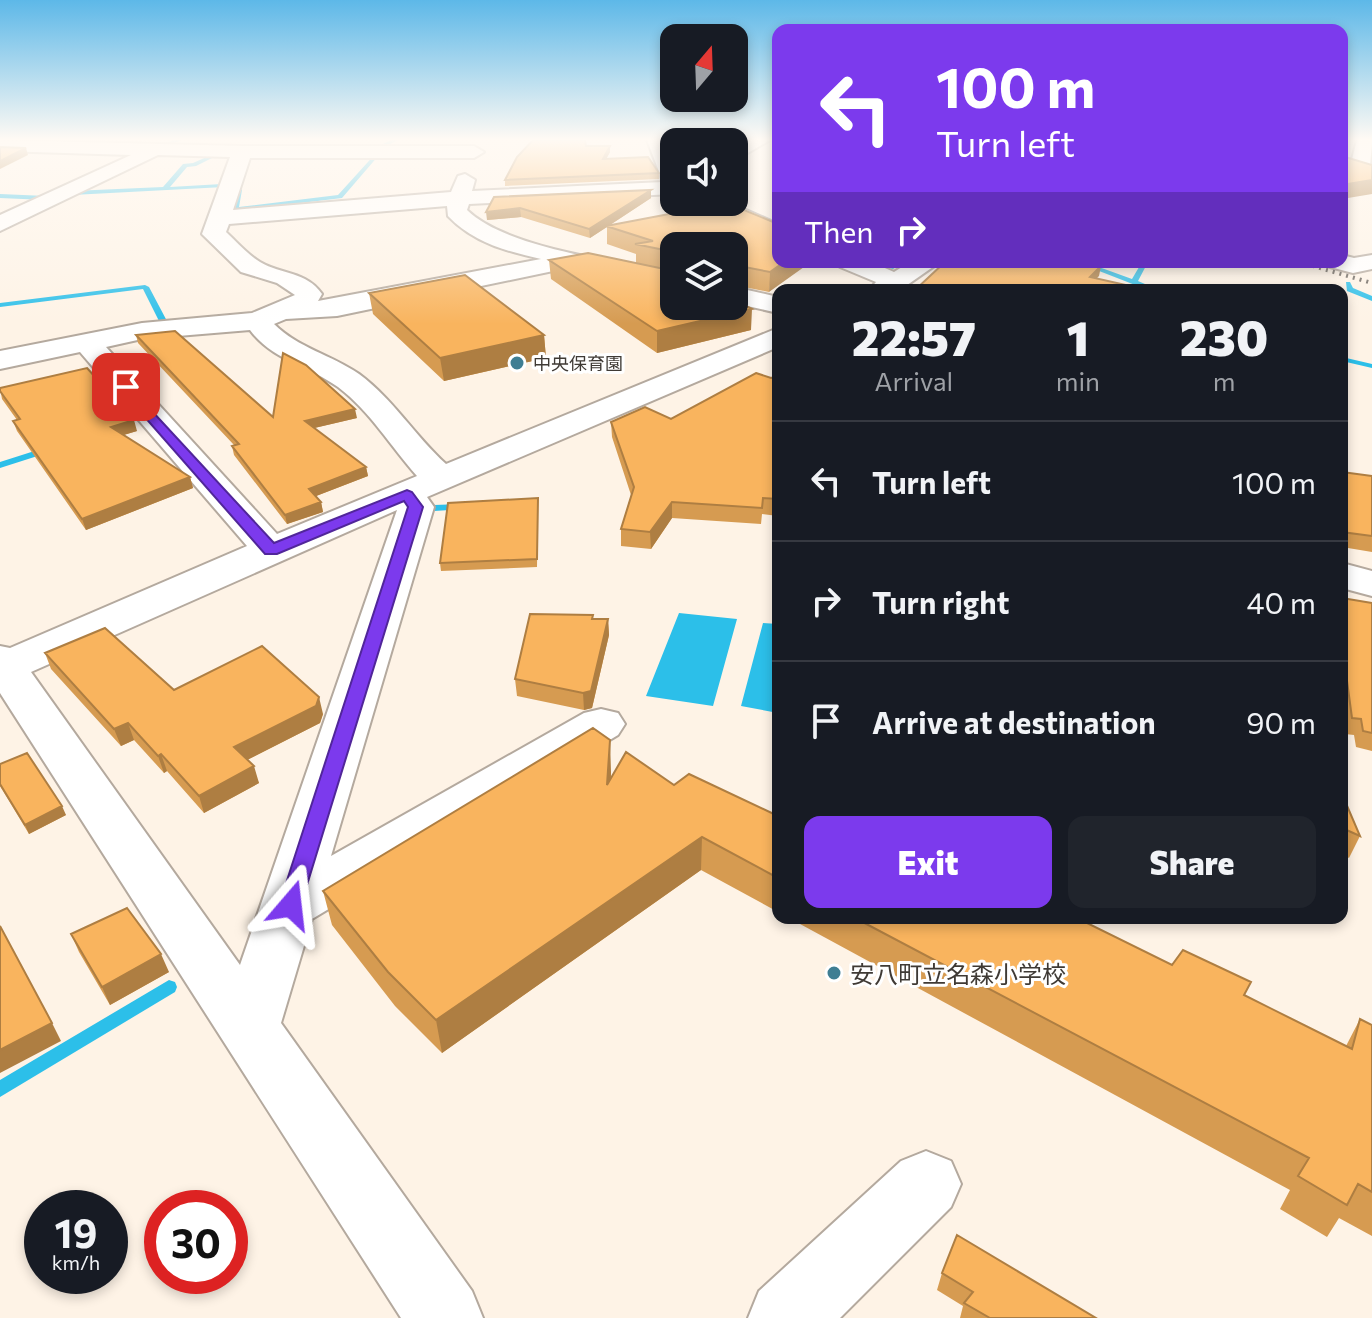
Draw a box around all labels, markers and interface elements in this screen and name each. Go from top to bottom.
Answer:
north arrow [660,24,748,112]
map controls [660,24,748,320]
text: 100 m [936,51,1095,120]
icon: left [804,56,908,160]
text: Turn left [936,120,1075,164]
button: sound [660,128,748,216]
icon: right [889,208,933,252]
text: Then [804,212,873,249]
button: layers [660,232,748,320]
text: 22:57 [852,307,976,366]
text: 1 [1067,307,1089,366]
text: 230 [1180,307,1268,366]
place label: 中央保育園 [533,352,623,374]
pin [92,353,160,421]
marker: 中央保育園 [508,354,526,372]
icon: arrive [104,365,148,409]
text: Arrival [875,365,953,396]
text: min [1056,365,1100,396]
text: m [1213,365,1235,396]
icon: left [804,459,848,503]
text: Turn left [872,463,991,500]
text: 100 m [1232,463,1316,500]
icon: right [804,579,848,623]
text: Turn right [872,583,1009,620]
text: 40 m [1247,583,1316,620]
icon: arrive [804,699,848,743]
text: Arrive at destination [872,703,1156,740]
text: 90 m [1246,703,1316,740]
button: Exit [804,816,1052,908]
button: Share [1068,816,1316,908]
position arrow [249,863,333,947]
place label: 安八町立名森小学校 [850,959,1066,988]
marker: 安八町立名森小学校 [825,964,843,982]
speed limit sign: 30 [144,1190,248,1294]
text: 19 [55,1207,97,1256]
text: km/h [52,1250,100,1274]

